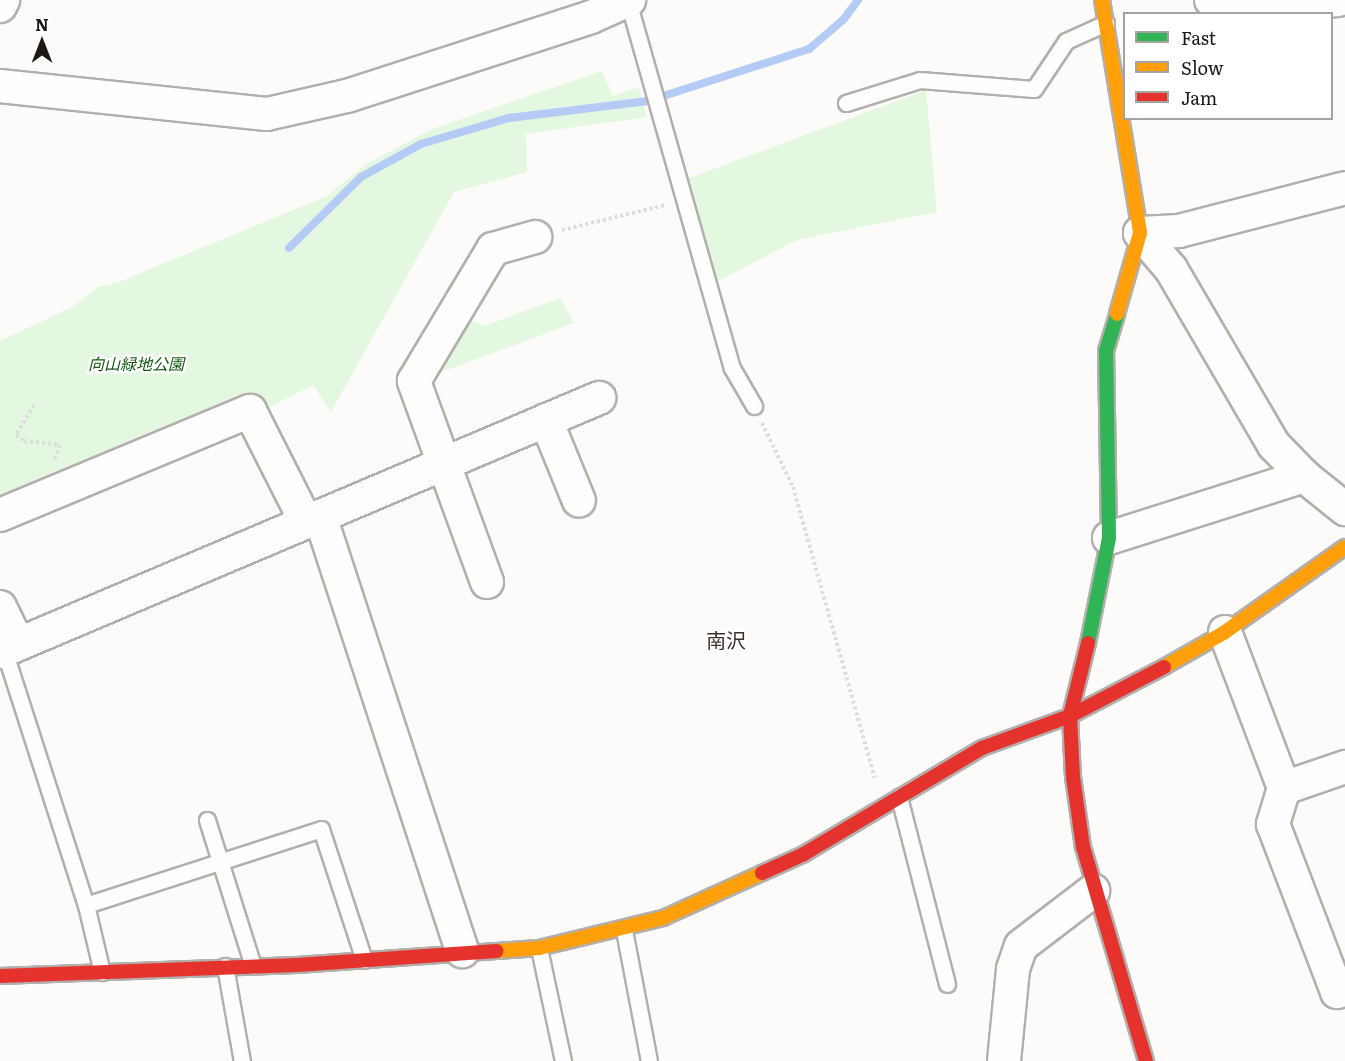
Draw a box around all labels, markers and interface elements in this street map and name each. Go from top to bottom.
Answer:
north arrow [12,12,72,72]
text: N [35,12,49,36]
legend [1123,12,1333,120]
text: Fast [1181,24,1216,51]
text: Slow [1181,54,1223,81]
text: Jam [1181,84,1217,111]
park label: 向山緑地公園 [88,353,184,373]
district label: 南沢 [706,627,746,651]

